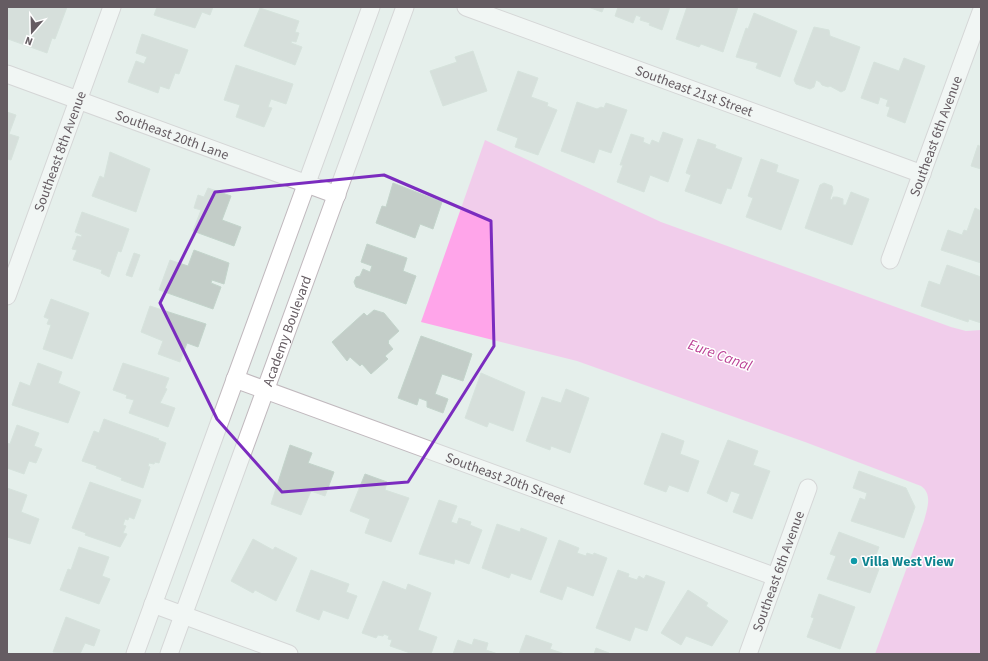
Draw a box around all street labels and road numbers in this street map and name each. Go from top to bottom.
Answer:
street label: Southeast 21st Street [632,61,756,122]
street label: Southeast 6th Avenue [905,73,968,200]
street label: Southeast 8th Avenue [29,88,92,215]
street label: Southeast 20th Lane [112,106,232,166]
street label: Academy Boulevard [258,273,317,389]
street label: Southeast 20th Street [442,448,568,510]
street label: Southeast 6th Avenue [748,508,810,635]

